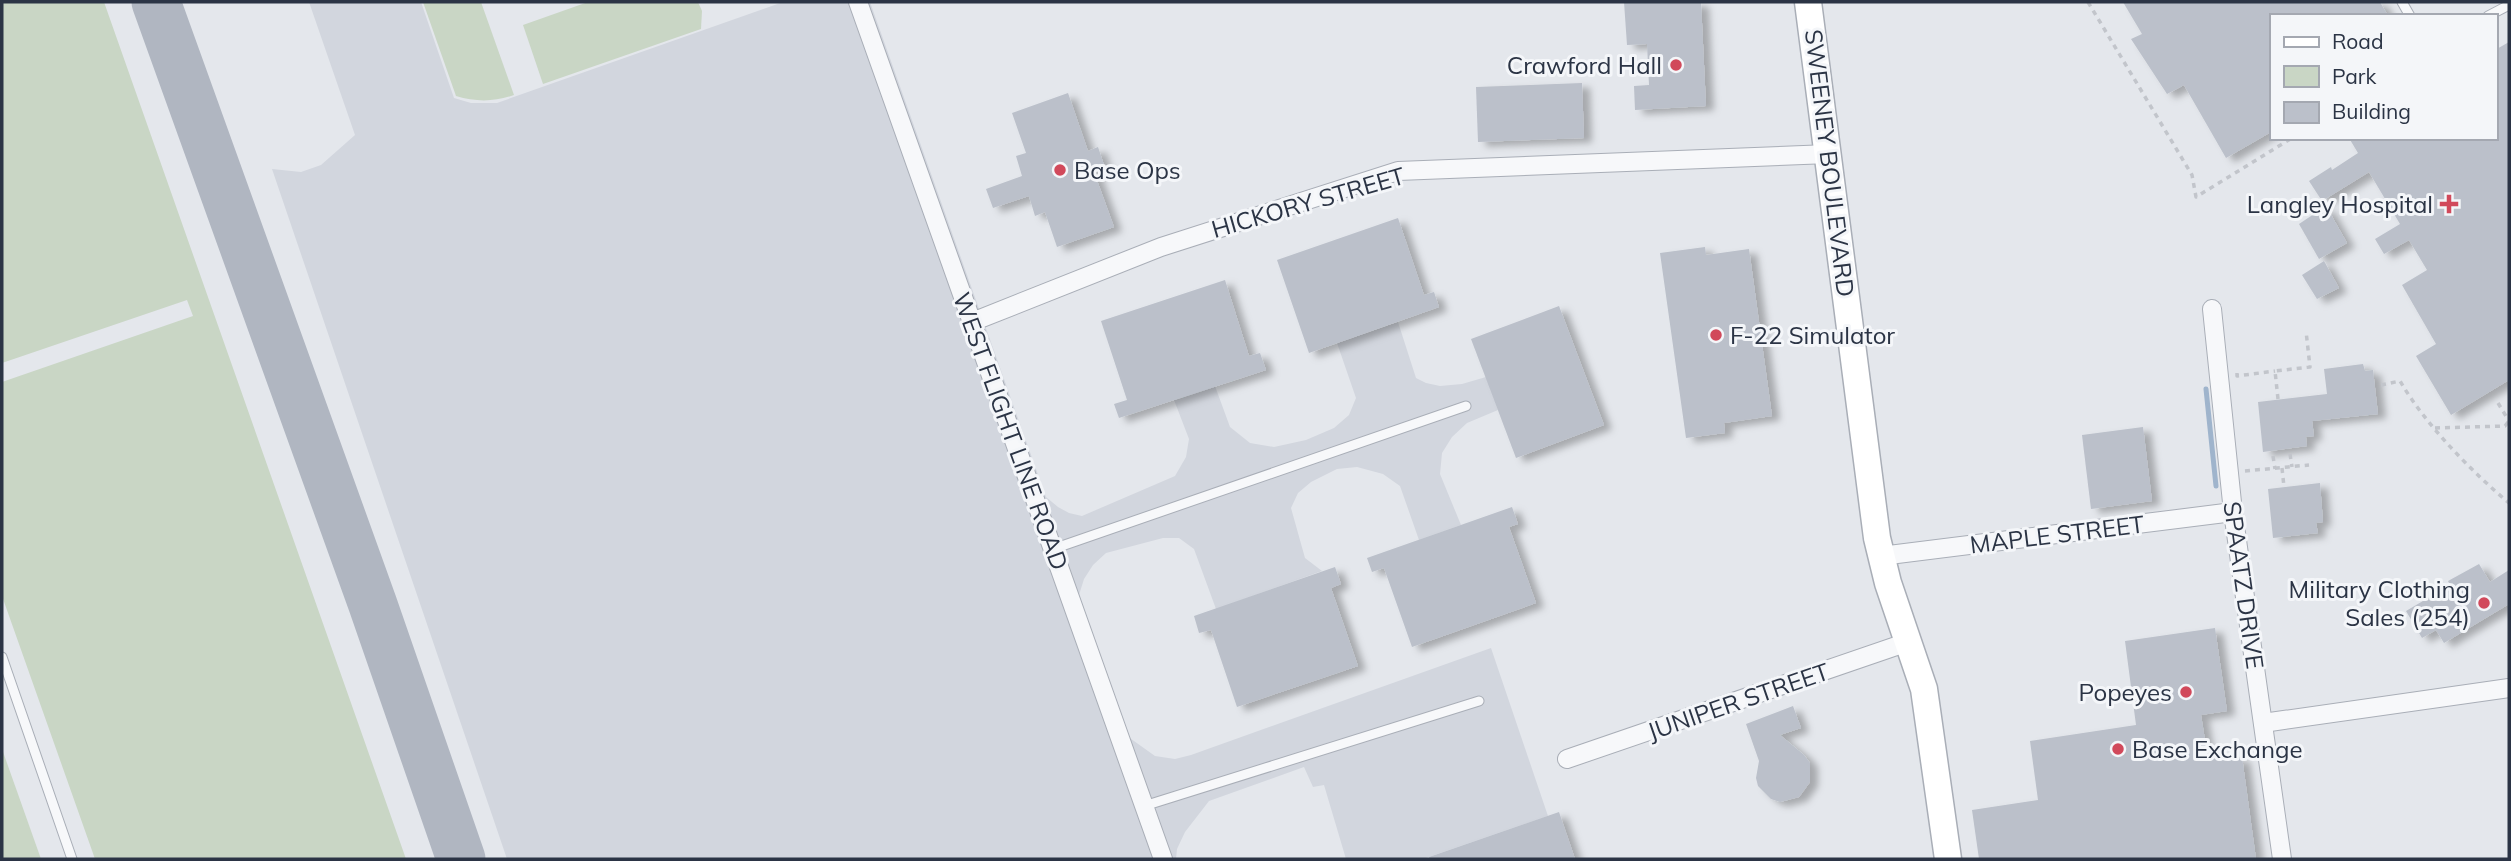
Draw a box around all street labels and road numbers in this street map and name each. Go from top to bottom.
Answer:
street label: SWEENEY BOULEVARD [1799,28,1861,298]
street label: HICKORY STREET [1208,160,1408,244]
street label: WEST FLIGHT LINE ROAD [947,288,1075,574]
street label: SPAATZ DRIVE [2217,499,2271,671]
street label: MAPLE STREET [1968,508,2146,560]
street label: JUNIPER STREET [1643,656,1833,746]

